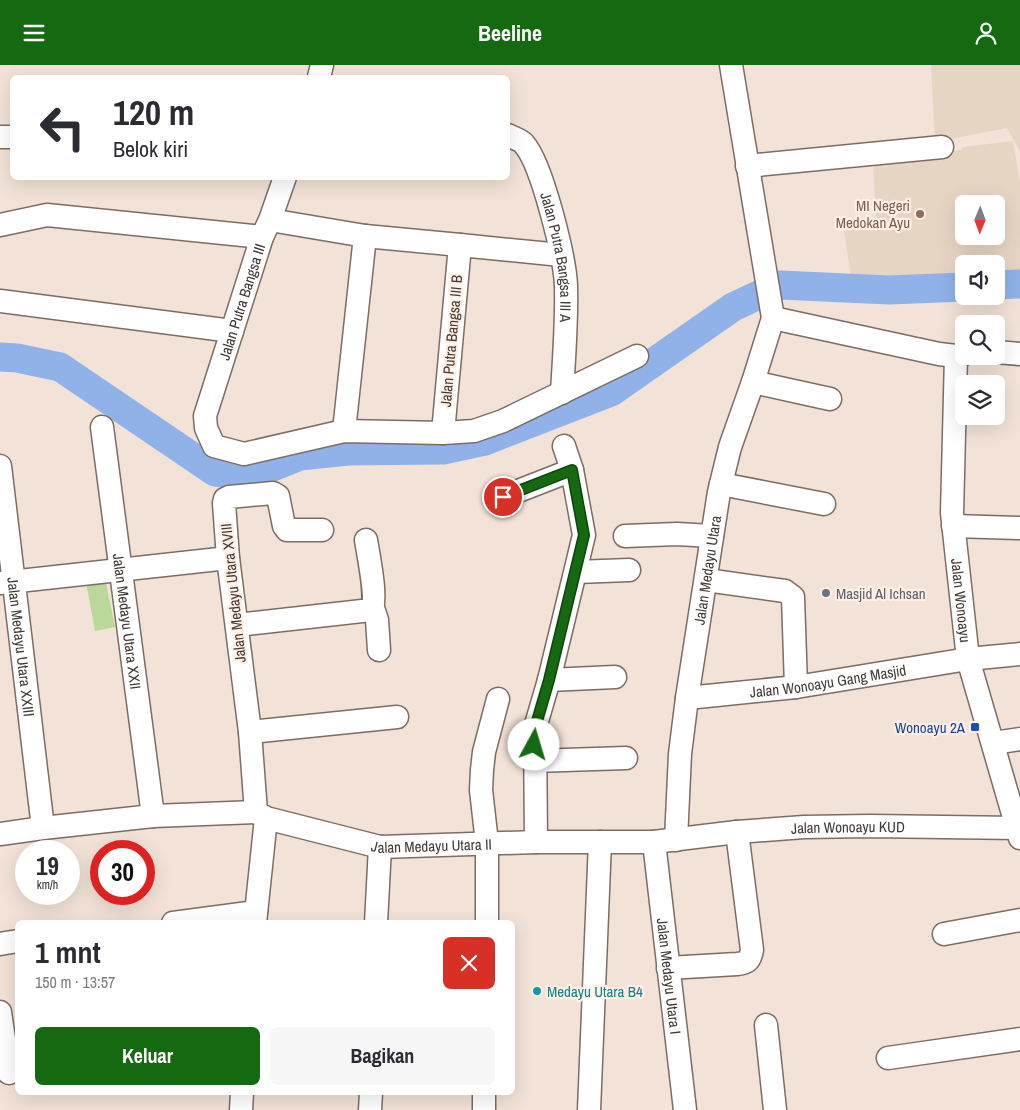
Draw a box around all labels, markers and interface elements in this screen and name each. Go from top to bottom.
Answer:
text: Beeline [478,18,542,48]
icon: menu [20,19,48,47]
icon: person [972,19,1000,47]
text: 120 m [113,89,194,136]
icon: left [30,95,95,160]
text: Belok kiri [113,134,188,164]
street label: Jalan Putra Bangsa III A [536,189,577,323]
place label: MI Negeri Medokan Ayu [836,195,910,233]
north arrow [955,195,1005,245]
map controls [955,195,1005,425]
marker: MI Negeri Medokan Ayu [914,208,926,220]
street label: Jalan Putra Bangsa III [213,241,270,363]
button: sound [955,255,1005,305]
street label: Jalan Putra Bangsa III B [435,274,467,408]
button: search [955,315,1005,365]
button: layers [955,375,1005,425]
pin [482,476,524,518]
icon: arrive [489,483,517,511]
street label: Jalan Medayu Utara [688,514,726,626]
street label: Jalan Medayu Utara XVIII [215,522,251,664]
street label: Jalan Medayu Utara XXII [108,552,147,691]
street label: Jalan Wonoayu [947,557,977,644]
street label: Jalan Medayu Utara XXIII [3,576,40,718]
place label: Masjid Al Ichsan [836,583,926,604]
marker: Masjid Al Ichsan [820,587,832,599]
street label: Jalan Wonoayu Gang Masjid [749,659,908,702]
place label: Wonoayu 2A [895,717,966,738]
position arrow [507,718,559,770]
marker: Wonoayu 2A [969,721,981,733]
street label: Jalan Wonoayu KUD [790,815,905,838]
street label: Jalan Medayu Utara II [369,833,492,858]
speed limit sign: 30 [90,840,155,905]
text: 19 [36,849,59,883]
text: km/h [37,877,58,893]
street label: Jalan Medayu Utara I [652,917,687,1035]
text: 1 mnt [35,932,101,972]
button: close [443,937,495,989]
text: 150 m · 13:57 [35,971,115,993]
place label: Medayu Utara B4 [547,981,643,1002]
marker: Medayu Utara B4 [531,985,543,997]
button: Keluar [35,1027,260,1085]
button: Bagikan [270,1027,495,1085]

